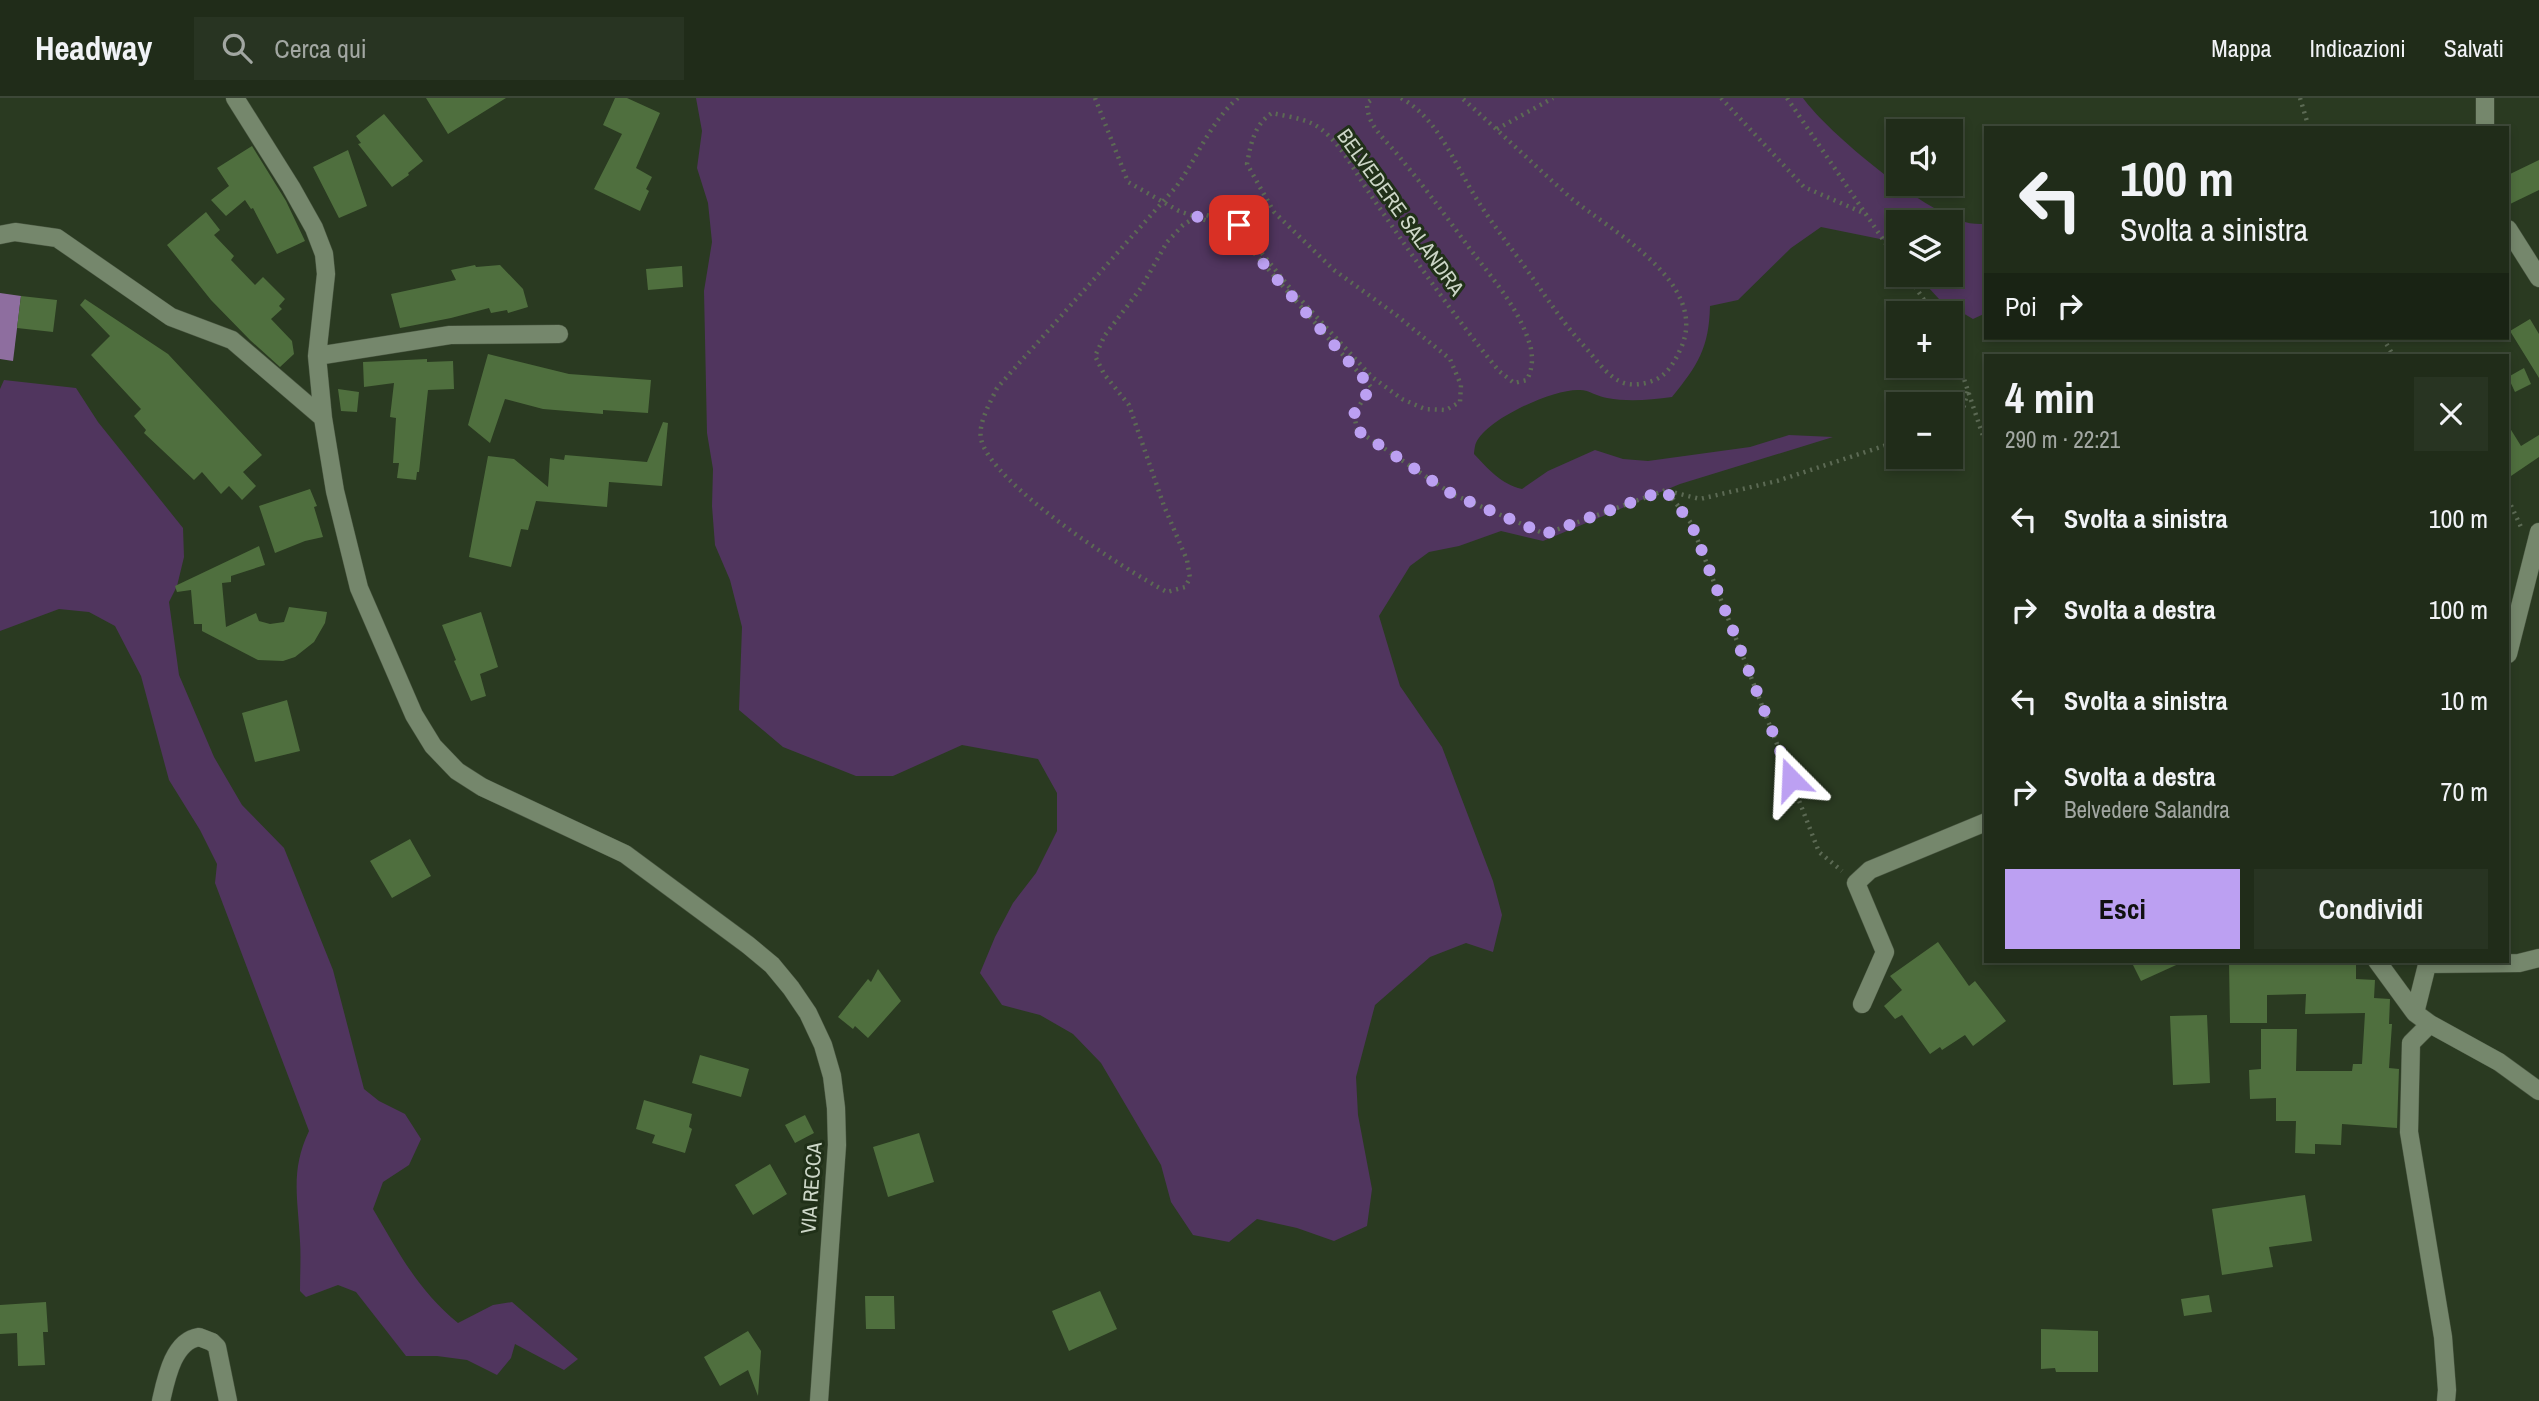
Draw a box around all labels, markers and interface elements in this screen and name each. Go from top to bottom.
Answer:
search box [194,17,684,80]
text: Headway [35,26,152,70]
icon: search [218,29,256,67]
text: Cerca qui [274,31,367,66]
text: Mappa [2211,32,2272,64]
text: Indicazioni [2310,32,2406,64]
text: Salvati [2444,32,2504,64]
map controls [1886,119,1963,469]
button: sound [1886,119,1963,196]
street label: BELVEDERE SALANDRA [1331,123,1472,302]
text: 100 m [2120,145,2234,211]
icon: left [2005,154,2096,245]
pin [1209,195,1269,255]
icon: arrive [1220,206,1258,244]
text: Svolta a sinistra [2120,208,2308,251]
button: layers [1886,210,1963,287]
icon: right [2051,287,2089,325]
text: Poi [2005,289,2037,324]
button: + [1886,301,1963,378]
text: 4 min [2005,370,2095,426]
button: close [2414,377,2488,451]
button: − [1886,392,1963,469]
text: 290 m · 22:21 [2005,424,2120,455]
icon: left [2005,500,2043,538]
text: Svolta a sinistra [2064,501,2228,536]
text: 100 m [2429,501,2488,536]
icon: right [2005,591,2043,629]
text: Svolta a destra [2064,592,2216,627]
text: 100 m [2429,592,2488,627]
icon: left [2005,682,2043,720]
text: Svolta a sinistra [2064,683,2228,718]
text: 10 m [2441,683,2488,718]
position arrow [1754,742,1828,816]
text: Svolta a destra [2064,759,2216,794]
icon: right [2005,773,2043,811]
text: 70 m [2441,774,2488,809]
text: Belvedere Salandra [2064,794,2230,825]
button: Esci [2005,869,2240,949]
button: Condividi [2254,869,2488,949]
street label: VIA RECCA [793,1141,829,1235]

